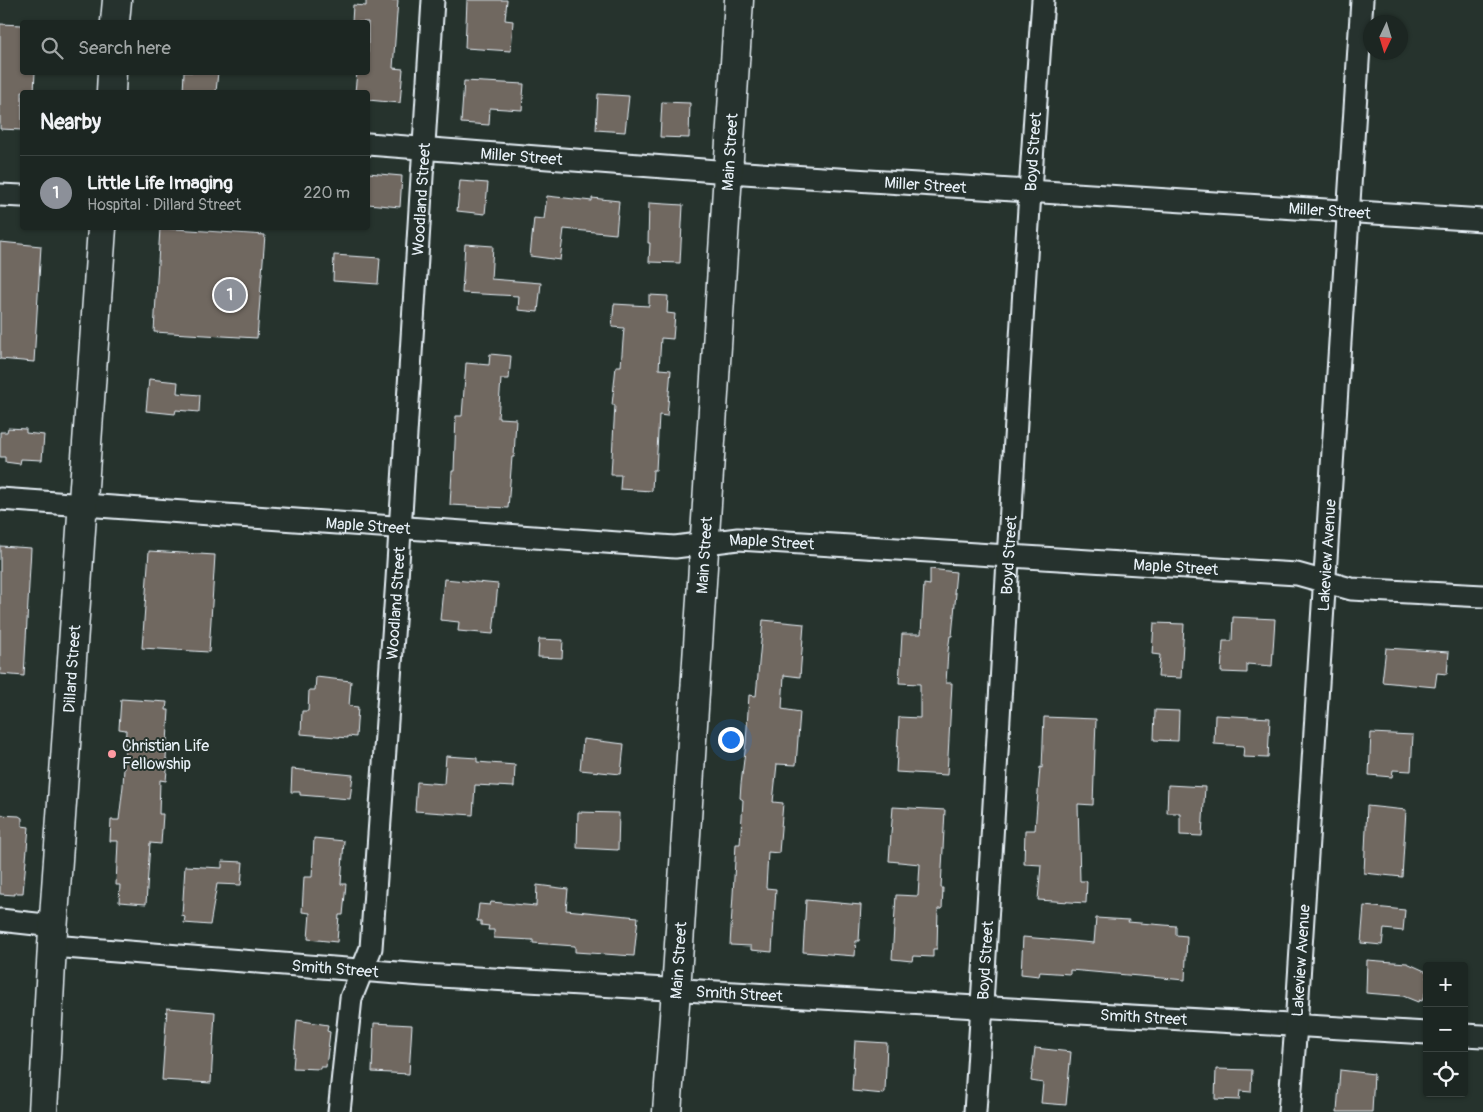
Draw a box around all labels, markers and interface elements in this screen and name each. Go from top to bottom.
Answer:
north arrow [1363,15,1408,60]
search box [20,20,370,75]
icon: search [38,34,66,62]
text: Search here [78,36,171,60]
text: Nearby [40,109,101,136]
street label: Boyd Street [1021,111,1046,192]
street label: Main Street [718,112,743,191]
street label: Woodland Street [408,141,435,256]
street label: Miller Street [480,144,564,170]
text: Little Life Imaging [87,171,233,195]
street label: Miller Street [884,173,968,198]
text: 1 [53,183,59,203]
text: 220 m [304,183,350,203]
text: Hospital · Dillard Street [87,195,241,215]
street label: Miller Street [1288,199,1372,224]
pin: 1 [214,276,246,314]
street label: Lakeview Avenue [1314,498,1341,612]
street label: Maple Street [325,513,412,539]
street label: Boyd Street [997,514,1022,595]
street label: Main Street [692,515,717,595]
street label: Maple Street [728,530,815,555]
street label: Woodland Street [382,546,410,661]
street label: Maple Street [1133,555,1220,580]
street label: Dillard Street [59,624,85,714]
your location [718,727,744,753]
place label: Christian Life Fellowship [122,736,209,774]
marker: Christian Life Fellowship [106,748,118,760]
street label: Lakeview Avenue [1288,904,1315,1017]
street label: Boyd Street [973,920,998,1001]
street label: Main Street [666,921,691,1000]
street label: Smith Street [291,956,380,983]
map controls [1423,962,1468,1097]
button: + [1423,962,1468,1007]
street label: Smith Street [695,982,784,1007]
street label: Smith Street [1099,1005,1188,1030]
button: − [1423,1007,1468,1052]
button: locate [1423,1052,1468,1097]

